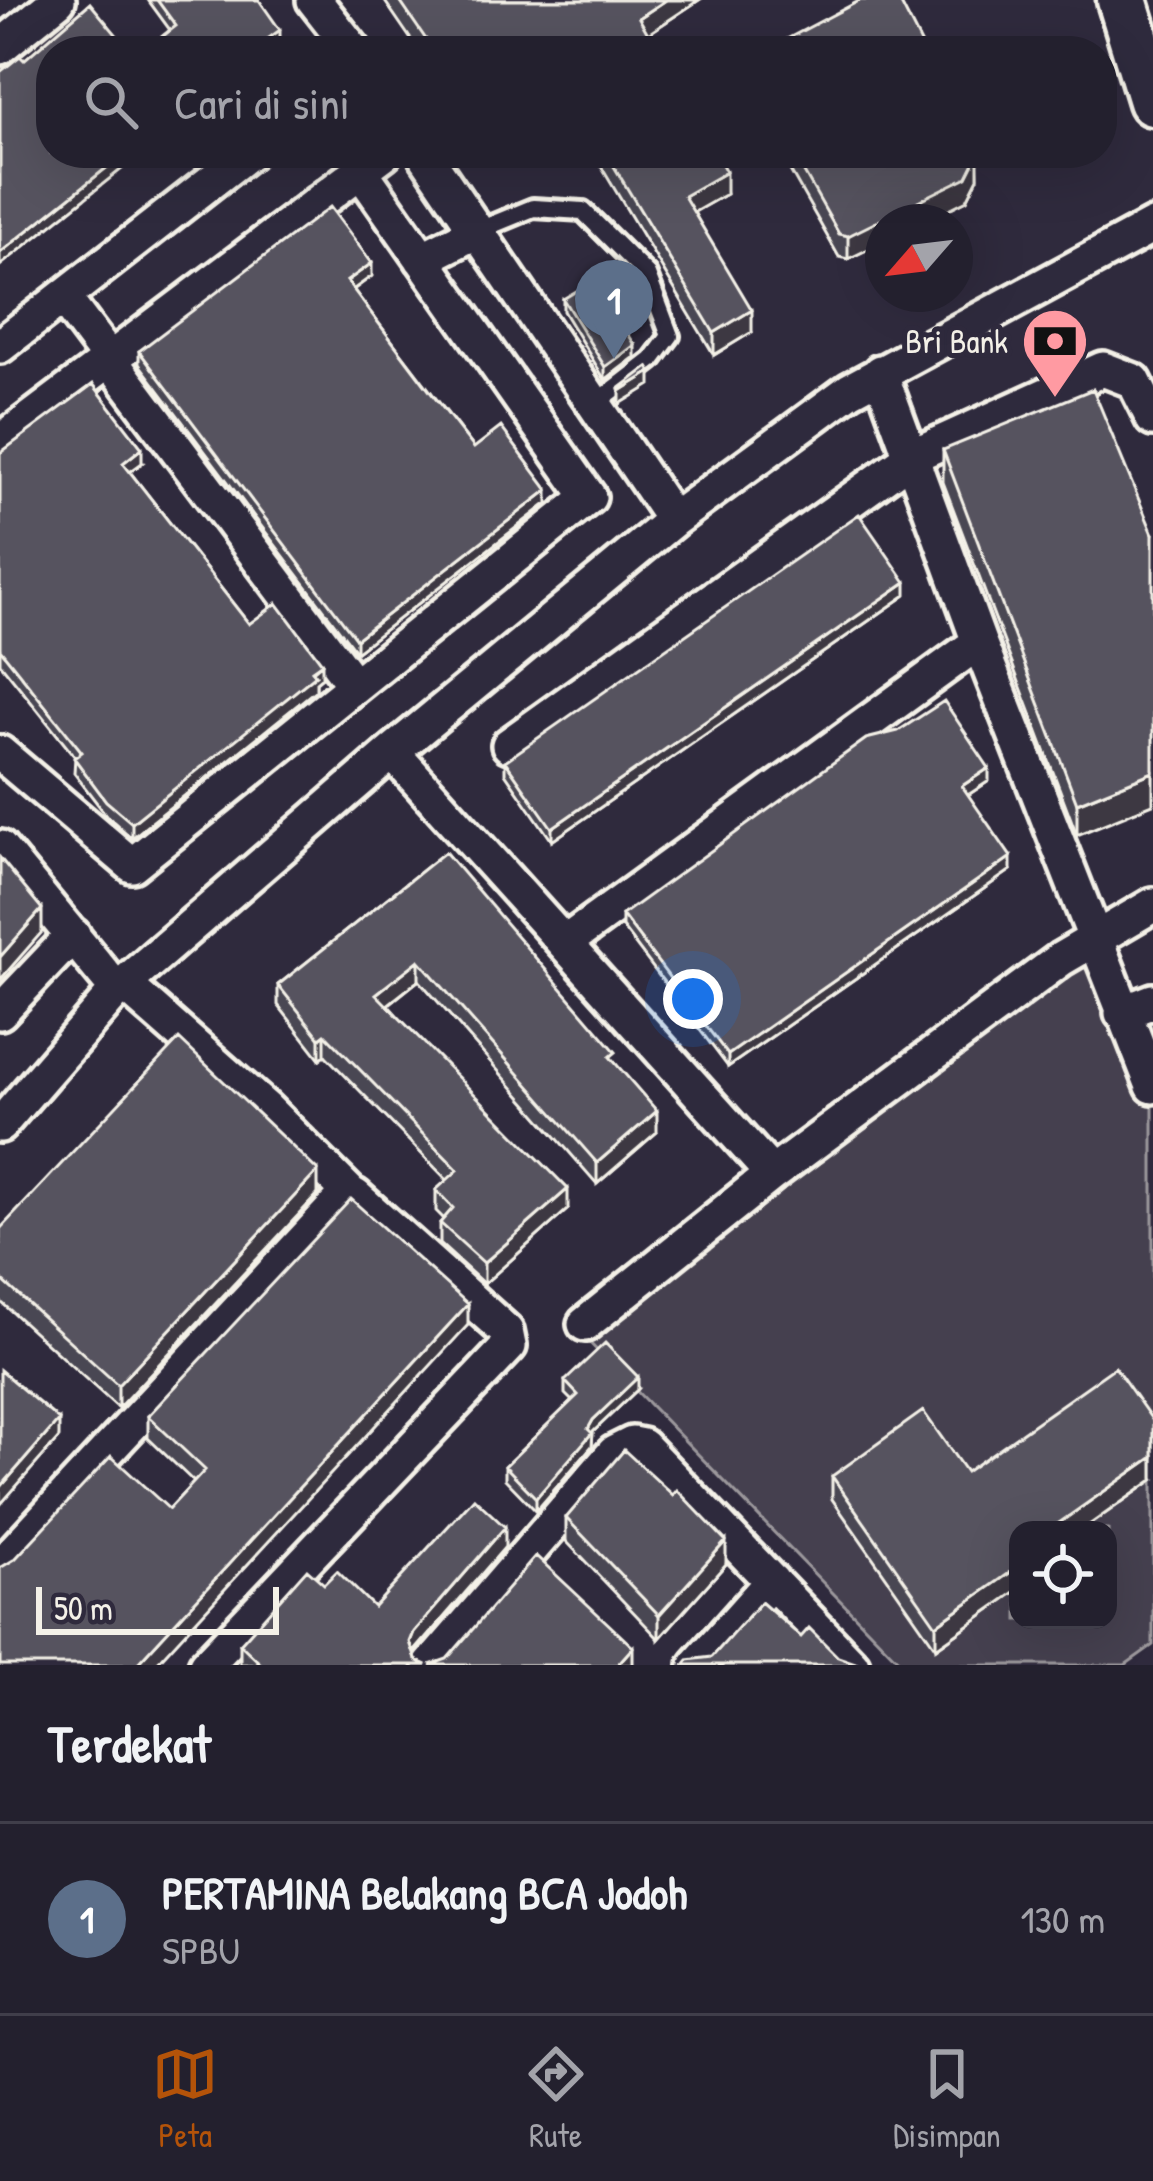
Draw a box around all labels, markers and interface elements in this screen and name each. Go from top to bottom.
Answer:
search box [36,36,1117,168]
icon: search [78,69,144,135]
text: Cari di sini [174,72,350,133]
north arrow [865,204,973,312]
pin: 1 [575,260,653,359]
bank icon: Bri Bank [1020,306,1090,400]
place label: Bri Bank [905,319,1008,363]
your location [663,969,723,1029]
map controls [1009,1521,1117,1629]
button: locate [1009,1521,1117,1629]
scale bar [36,1581,279,1634]
text: 50 m [54,1586,113,1630]
text: Terdekat [48,1709,211,1778]
text: PERTAMINA Belakang BCA Jodoh [162,1862,687,1923]
text: 1 [80,1892,94,1945]
text: 130 m [1020,1892,1105,1945]
text: SPBU [162,1923,240,1976]
tab: Peta [152,2041,218,2157]
tab: Rute [523,2041,589,2157]
tab: Disimpan [893,2041,1001,2157]

